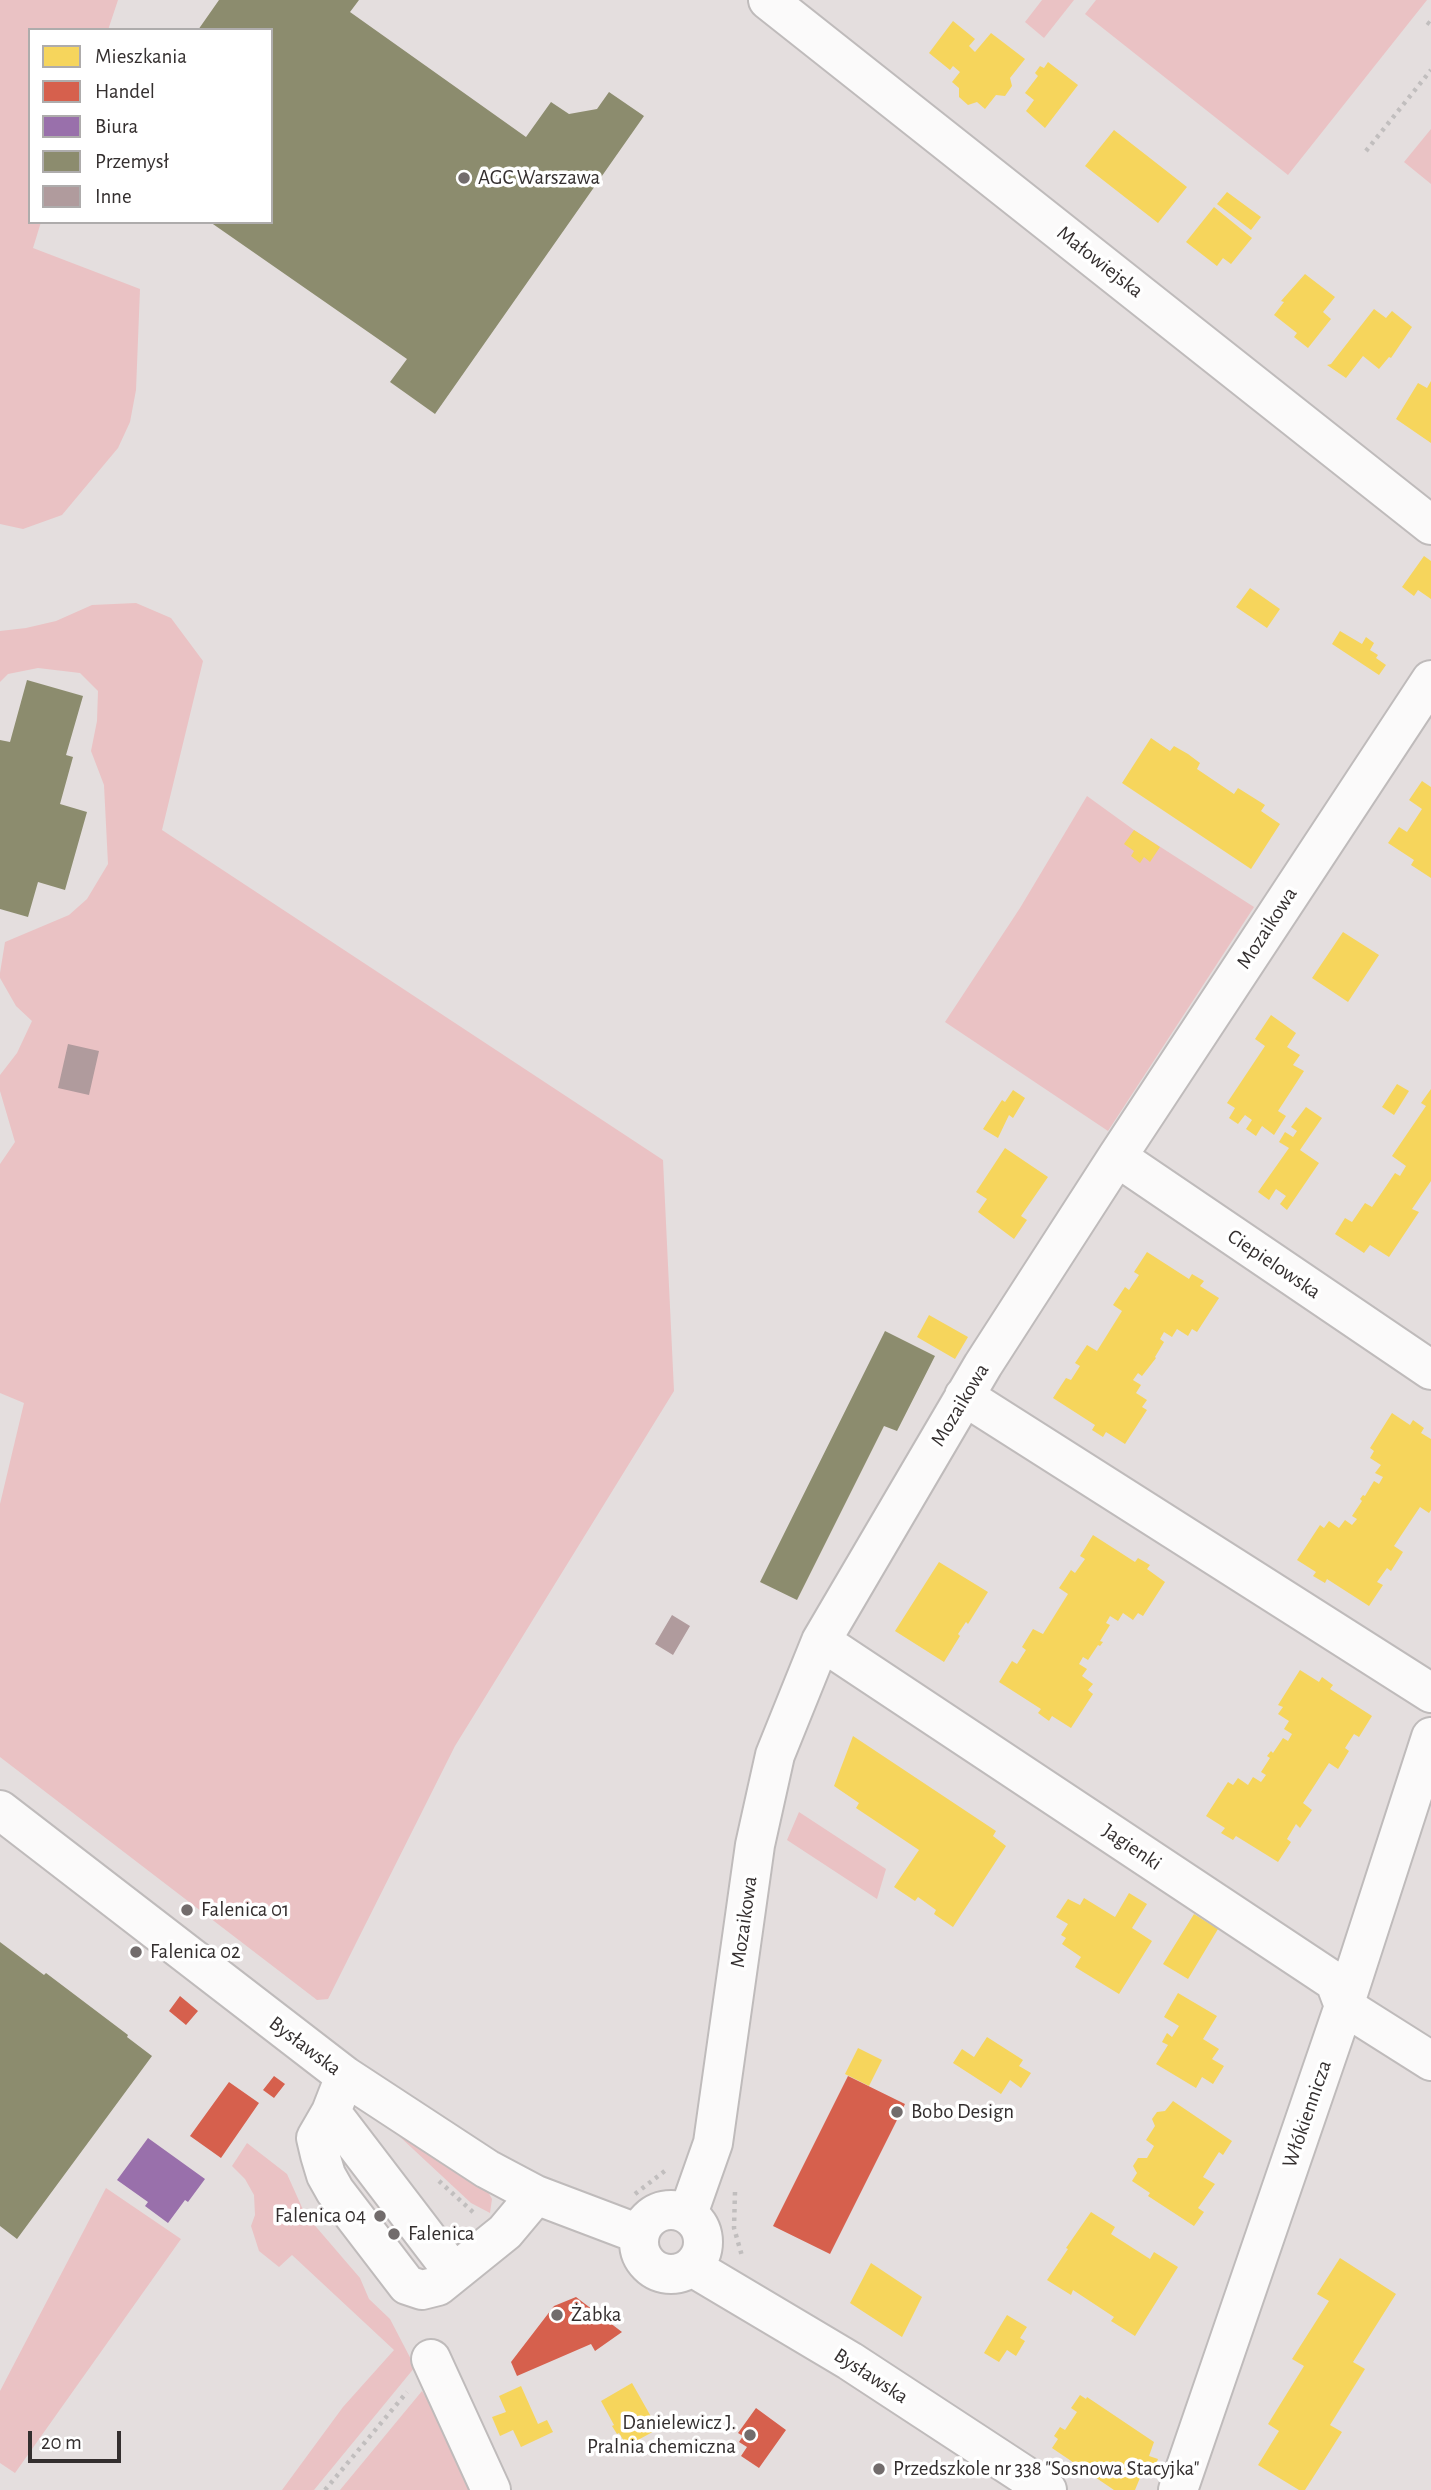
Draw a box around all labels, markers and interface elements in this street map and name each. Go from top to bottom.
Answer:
legend [28,28,273,224]
text: Mieszkania [95,46,187,67]
text: Handel [95,81,155,102]
text: Biura [95,116,138,137]
text: Przemysł [95,151,169,172]
place label: AGC Warszawa [478,165,600,191]
marker: AGC Warszawa [456,170,472,186]
text: Inne [95,186,132,207]
street label: Małowiejska [1052,220,1148,304]
street label: Mozaikowa [1231,882,1303,974]
street label: Ciepielowska [1223,1224,1325,1304]
street label: Mozaikowa [925,1359,995,1451]
street label: Jagienki [1097,1818,1167,1876]
street label: Mozaikowa [725,1875,763,1969]
place label: Falenica 01 [201,1897,289,1923]
marker: Falenica 01 [179,1902,195,1918]
place label: Falenica 02 [150,1939,241,1965]
marker: Falenica 02 [128,1944,144,1960]
street label: Bysławska [264,2011,346,2081]
street label: Włókiennicza [1277,2057,1337,2171]
place label: Bobo Design [911,2099,1014,2125]
marker: Bobo Design [889,2104,905,2120]
place label: Falenica 04 [275,2203,366,2229]
marker: Falenica 04 [372,2208,388,2224]
place label: Falenica [408,2221,475,2247]
marker: Falenica [386,2226,402,2242]
place label: Żabka [571,2302,621,2328]
marker: Żabka [549,2307,565,2323]
street label: Bysławska [829,2343,913,2409]
place label: Danielewicz J. Pralnia chemiczna [587,2410,736,2460]
scale bar [32,2416,124,2460]
marker: Danielewicz J. Pralnia chemiczna [742,2427,758,2443]
text: 20 m [41,2432,82,2453]
place label: Przedszkole nr 338 "Sosnowa Stacyjka" [893,2456,1200,2482]
marker: Przedszkole nr 338 "Sosnowa Stacyjka" [871,2461,887,2477]

